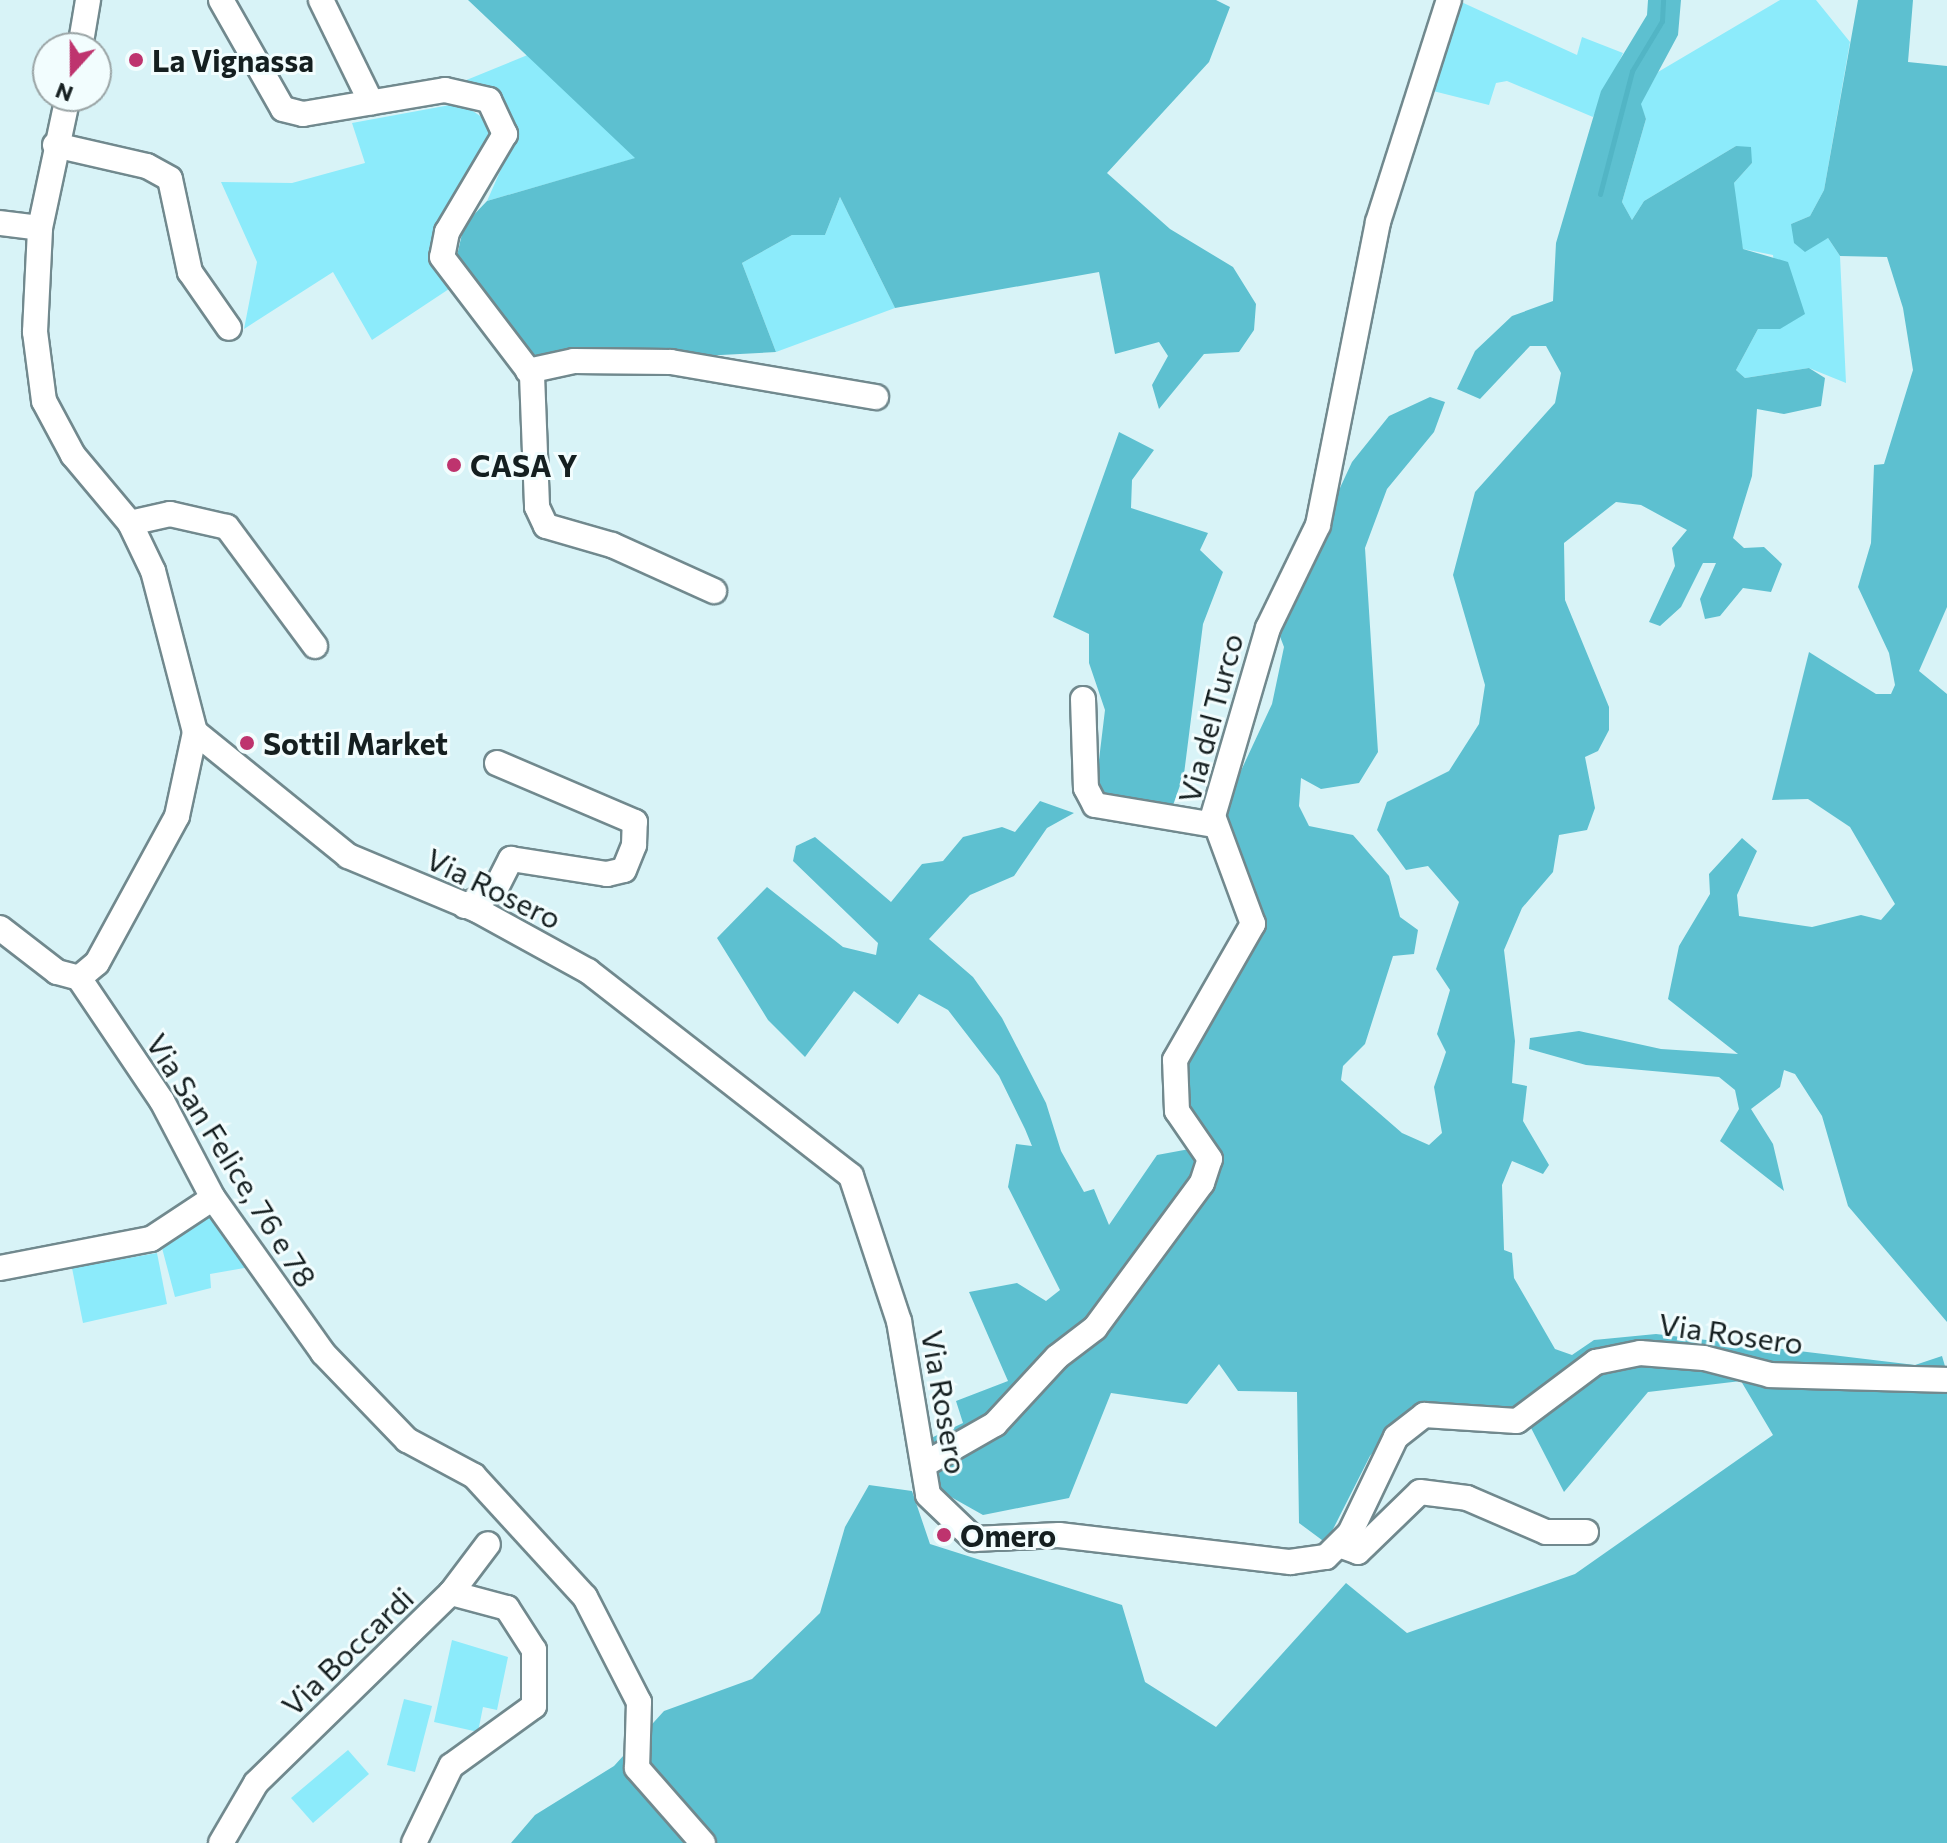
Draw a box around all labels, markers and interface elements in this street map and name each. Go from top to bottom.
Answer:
north arrow [32,32,112,112]
place label: La Vignassa [152,42,314,78]
marker: La Vignassa [127,51,145,69]
text: N [51,77,76,109]
place label: CASA Y [470,447,578,483]
marker: CASA Y [445,456,463,474]
street label: Via del Turco [1170,629,1250,807]
place label: Sottil Market [263,725,448,761]
marker: Sottil Market [238,734,256,752]
street label: Via Rosero [421,840,567,936]
street label: Via San Felice, 76 e 78 [139,1027,325,1293]
street label: Via Rosero [1657,1305,1805,1361]
street label: Via Rosero [915,1327,975,1477]
place label: Omero [960,1517,1056,1553]
marker: Omero [935,1526,953,1544]
street label: Via Boccardi [274,1579,420,1723]

